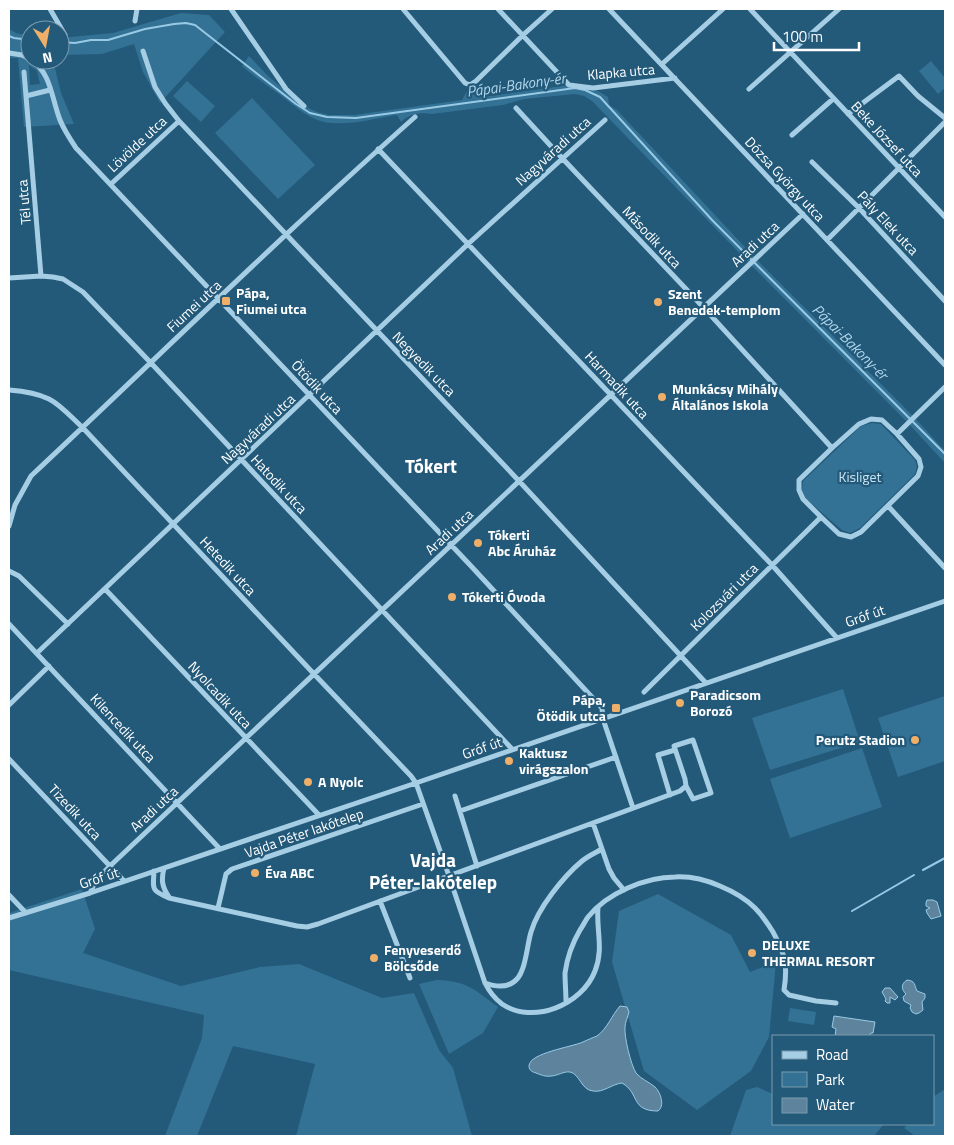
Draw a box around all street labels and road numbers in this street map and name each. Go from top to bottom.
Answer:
street label: Klapka utca [586,58,656,85]
street label: Beke József utca [847,96,928,181]
street label: Lövölde utca [102,111,171,177]
street label: Nagyváradi utca [510,111,595,190]
street label: Dózsa György utca [740,132,830,226]
street label: Tél utca [11,179,36,225]
street label: Pály Elek utca [853,186,924,260]
street label: Második utca [618,201,687,272]
street label: Aradi utca [726,216,783,272]
street label: Fiumei utca [162,275,226,337]
street label: Negyedik utca [388,326,461,401]
street label: Harmadik utca [580,346,654,423]
street label: Ötödik utca [287,355,348,418]
street label: Nagyváradi utca [216,389,300,469]
street label: Hatodik utca [246,449,312,518]
street label: Aradi utca [420,504,477,560]
street label: Hetedik utca [195,531,261,600]
street label: Kolozsvári utca [685,558,762,635]
street label: Gróf út [842,599,888,632]
street label: Nyolcadik utca [184,656,257,733]
street label: Kilencedik utca [86,688,161,767]
street label: Gróf út [459,731,505,764]
street label: Tizedik utca [44,779,107,844]
street label: Aradi utca [125,781,182,837]
street label: Vajda Péter lakótelep [242,802,366,863]
street label: Gróf út [76,861,122,894]

